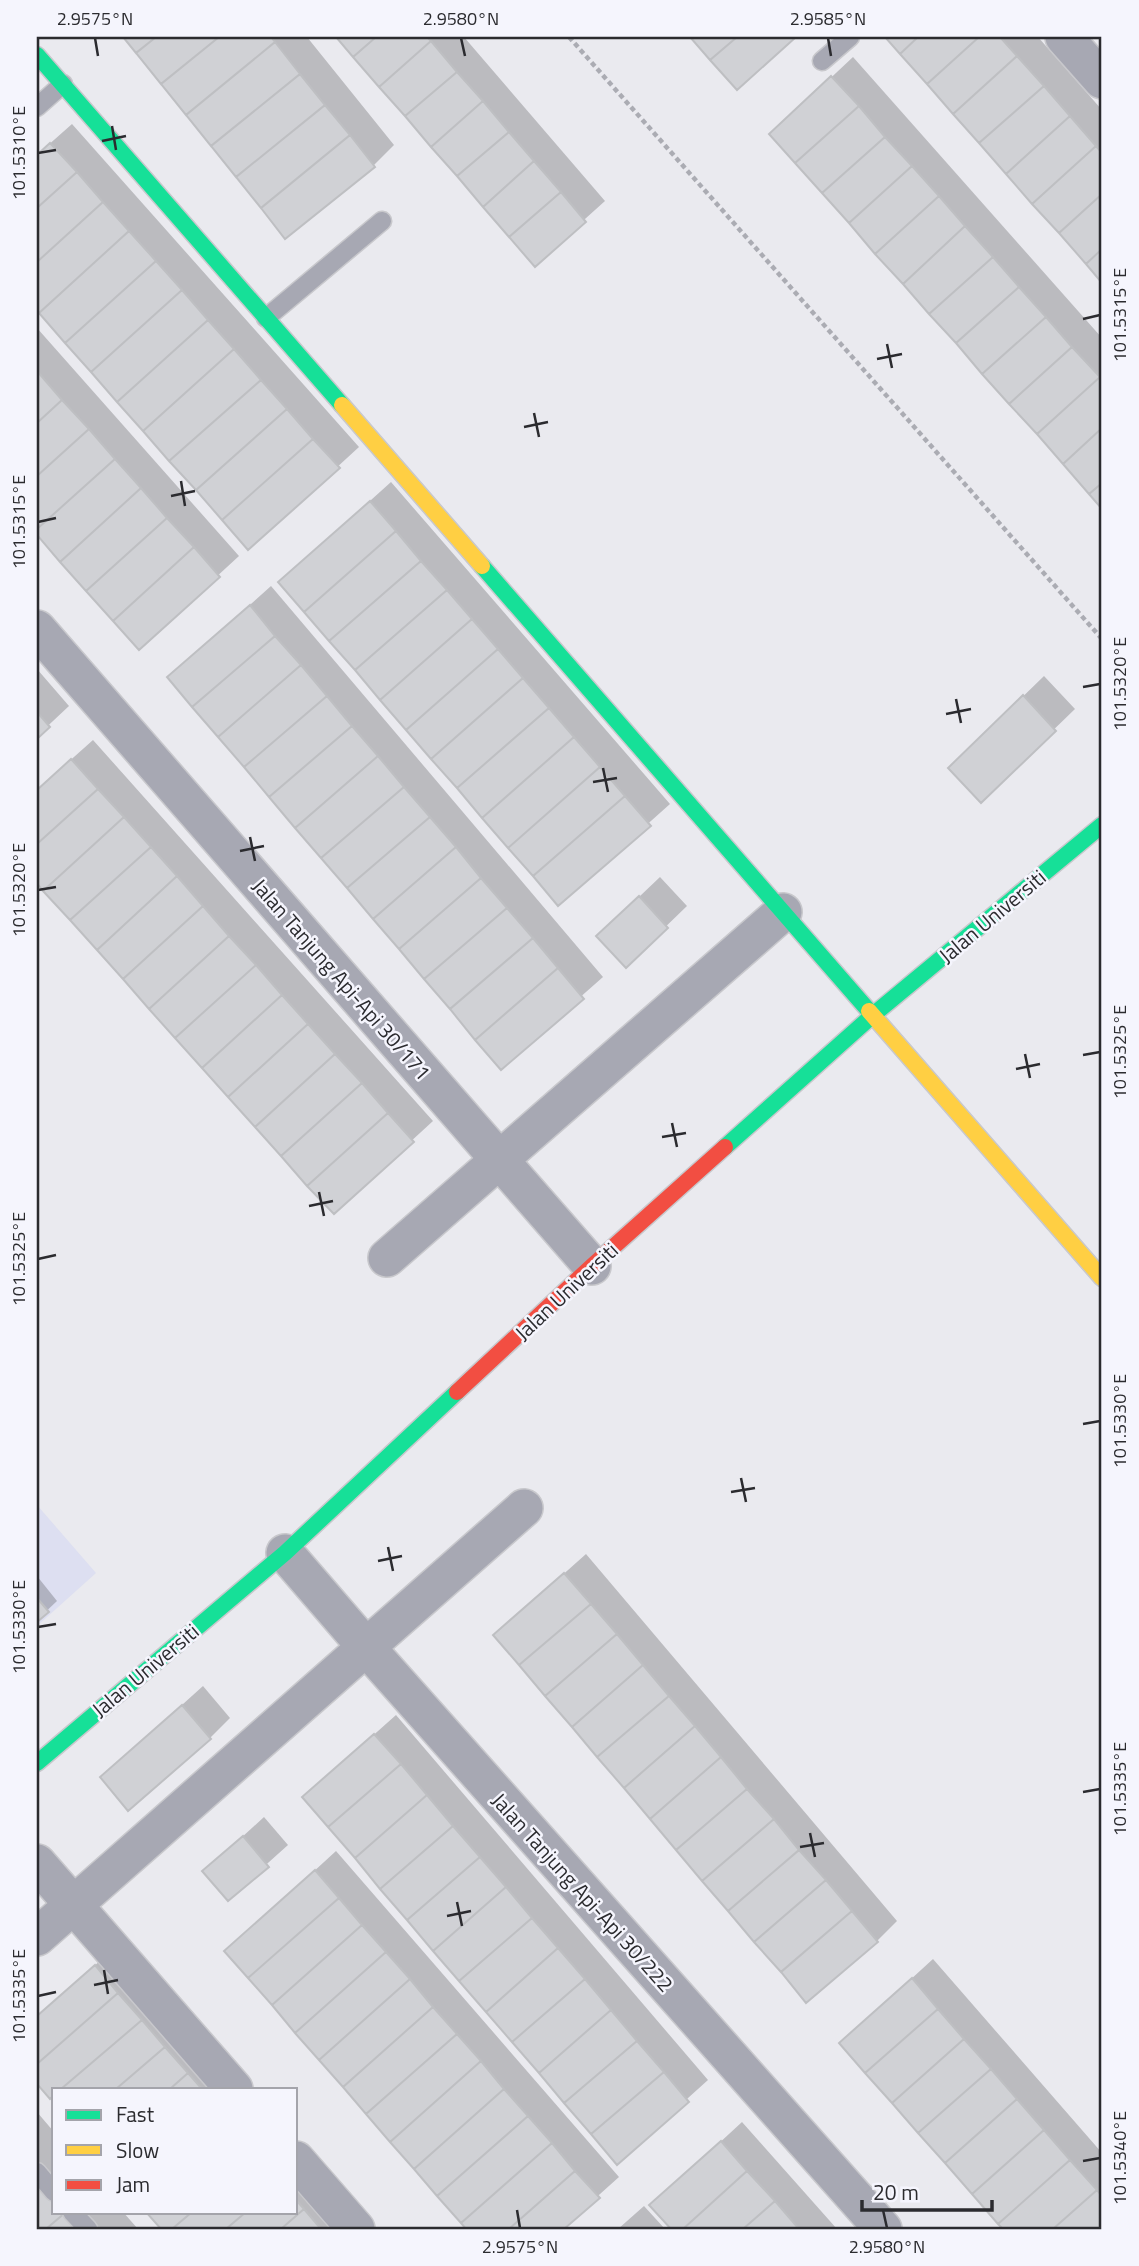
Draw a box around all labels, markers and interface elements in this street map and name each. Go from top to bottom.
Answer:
text: 2.9575°N [57,5,133,32]
text: 2.9580°N [423,5,499,32]
text: 2.9585°N [790,5,866,32]
text: 101.5310°E [5,106,32,200]
text: 101.5315°E [1106,268,1133,362]
text: 101.5315°E [5,475,32,569]
text: 101.5320°E [1106,637,1133,731]
text: 101.5320°E [5,843,32,937]
street label: Jalan Universiti [931,862,1053,970]
street label: Jalan Tanjung Api-Api 30/171 [245,871,439,1087]
text: 101.5325°E [1106,1005,1133,1099]
text: 101.5325°E [5,1212,32,1306]
street label: Jalan Universiti [507,1234,625,1348]
text: 101.5330°E [1106,1374,1133,1468]
text: 101.5330°E [5,1580,32,1674]
street label: Jalan Universiti [84,1616,206,1724]
text: 101.5335°E [1106,1742,1133,1836]
street label: Jalan Tanjung Api-Api 30/222 [485,1785,681,1999]
text: 101.5335°E [5,1949,32,2043]
legend [52,2088,298,2214]
text: Fast [116,2098,155,2130]
text: 101.5340°E [1106,2111,1133,2205]
text: Slow [116,2134,159,2166]
text: Jam [116,2168,150,2200]
scale bar [862,2168,992,2212]
text: 20 m [873,2176,919,2208]
text: 2.9575°N [482,2233,558,2260]
text: 2.9580°N [849,2233,925,2260]

